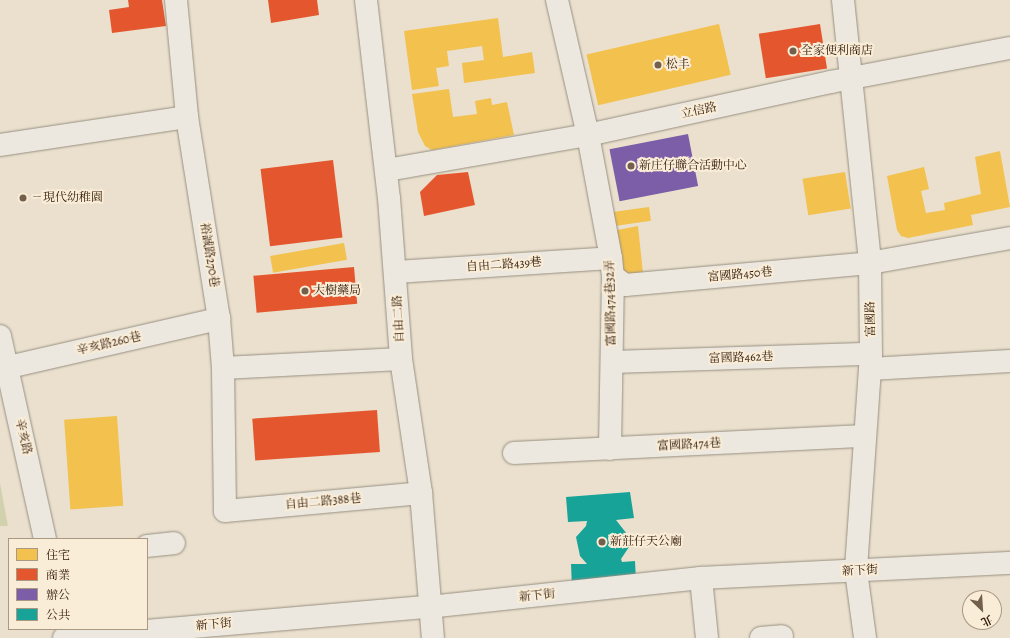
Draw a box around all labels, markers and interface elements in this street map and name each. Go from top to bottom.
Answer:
place label: 全家便利商店 [801,44,873,58]
marker: 全家便利商店 [788,46,798,56]
place label: 松丰 [666,58,690,72]
marker: 松丰 [653,60,663,70]
street label: 立信路 [680,100,718,122]
place label: 新庄仔聯合活動中心 [639,159,747,173]
marker: 新庄仔聯合活動中心 [626,161,636,171]
place label: ㄧ現代幼稚園 [31,191,103,205]
marker: ㄧ現代幼稚園 [18,193,28,203]
street label: 裕誠路270巷 [197,222,221,288]
street label: 自由二路439巷 [466,255,542,275]
street label: 富國路474巷32弄 [603,260,619,346]
street label: 富國路450巷 [707,265,773,285]
place label: 大樹藥局 [313,284,361,298]
marker: 大樹藥局 [300,286,310,296]
street label: 自由二路 [391,295,407,343]
street label: 富國路 [863,301,879,337]
street label: 辛亥路260巷 [75,330,143,358]
street label: 富國路462巷 [708,350,774,366]
street label: 辛亥路 [12,418,34,456]
street label: 富國路474巷 [657,436,721,454]
street label: 自由二路388巷 [284,491,362,513]
place label: 新莊仔天公廟 [610,535,682,549]
marker: 新莊仔天公廟 [597,537,607,547]
legend [8,538,148,630]
text: 住宅 [46,547,70,563]
street label: 新下街 [842,563,878,579]
text: 商業 [46,567,70,583]
text: 辦公 [46,587,70,603]
street label: 新下街 [518,587,556,605]
north arrow [962,590,1002,630]
text: 公共 [46,607,70,623]
text: 北 [979,611,995,630]
street label: 新下街 [195,616,233,634]

